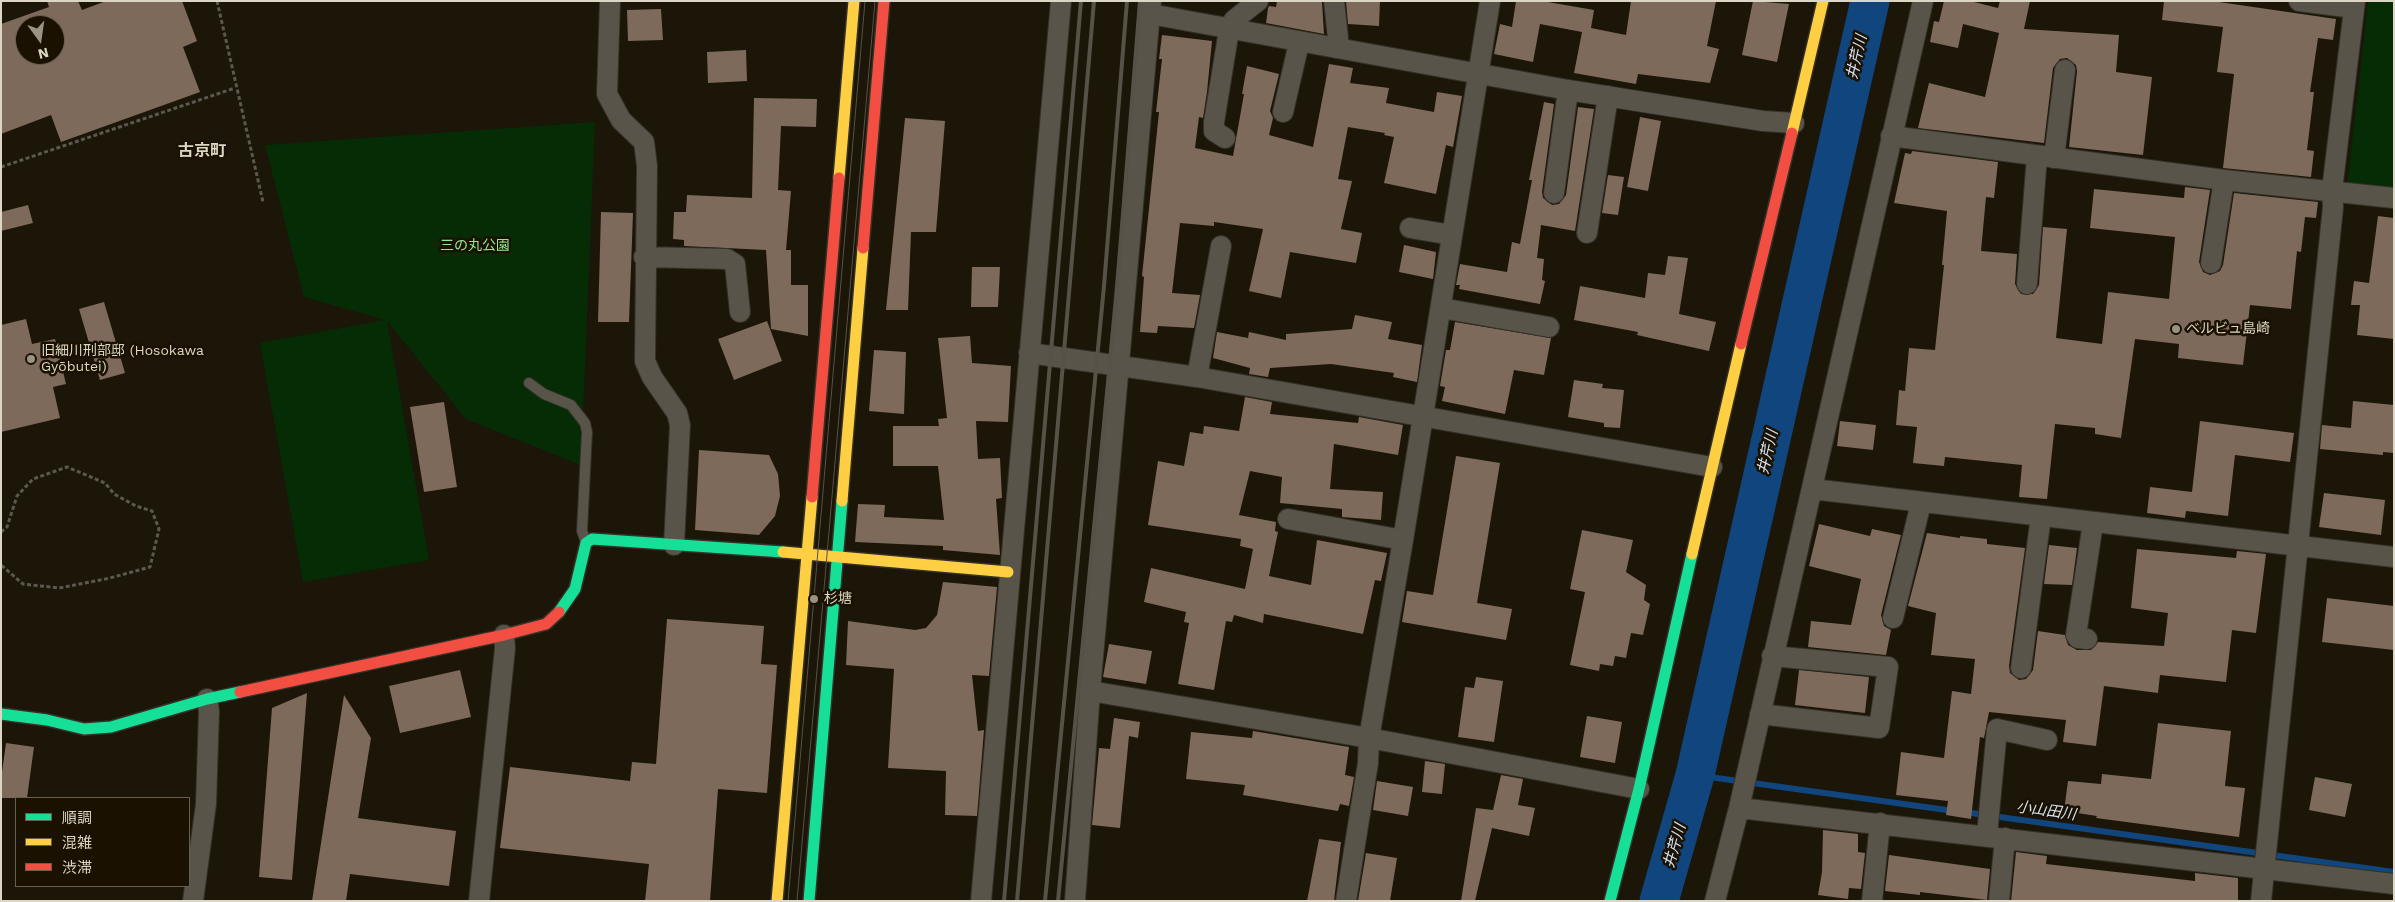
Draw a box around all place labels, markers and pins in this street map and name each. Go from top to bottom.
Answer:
place label: ベルビュ島崎 [2186,321,2270,337]
marker: ベルビュ島崎 [2170,323,2182,335]
place label: 旧細川刑部邸 (Hosokawa Gyōbutei) [41,343,204,376]
marker: 旧細川刑部邸 (Hosokawa Gyōbutei) [25,353,37,365]
place label: 杉塘 [824,591,852,607]
marker: 杉塘 [808,593,820,605]

